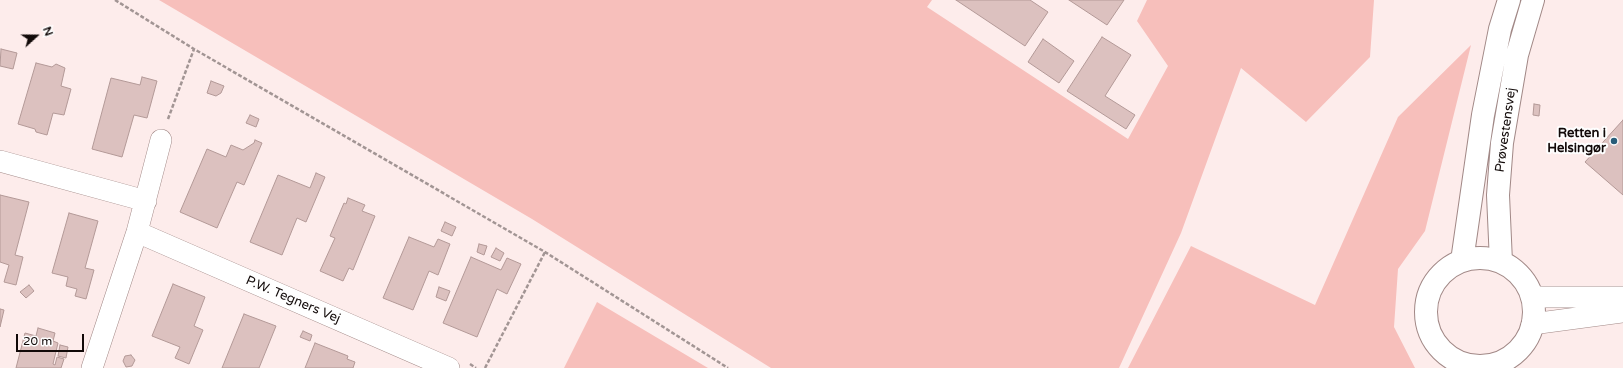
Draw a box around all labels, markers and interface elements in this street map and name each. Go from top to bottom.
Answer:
north arrow [16,16,56,56]
text: N [40,25,55,38]
street label: Prøvestensvej [1492,87,1520,173]
place label: Retten i Helsingør [1547,126,1606,157]
marker: Retten i Helsingør [1609,136,1619,146]
street label: P.W. Tegners Vej [243,273,343,327]
scale bar [18,326,86,352]
text: 20 m [23,334,52,348]

